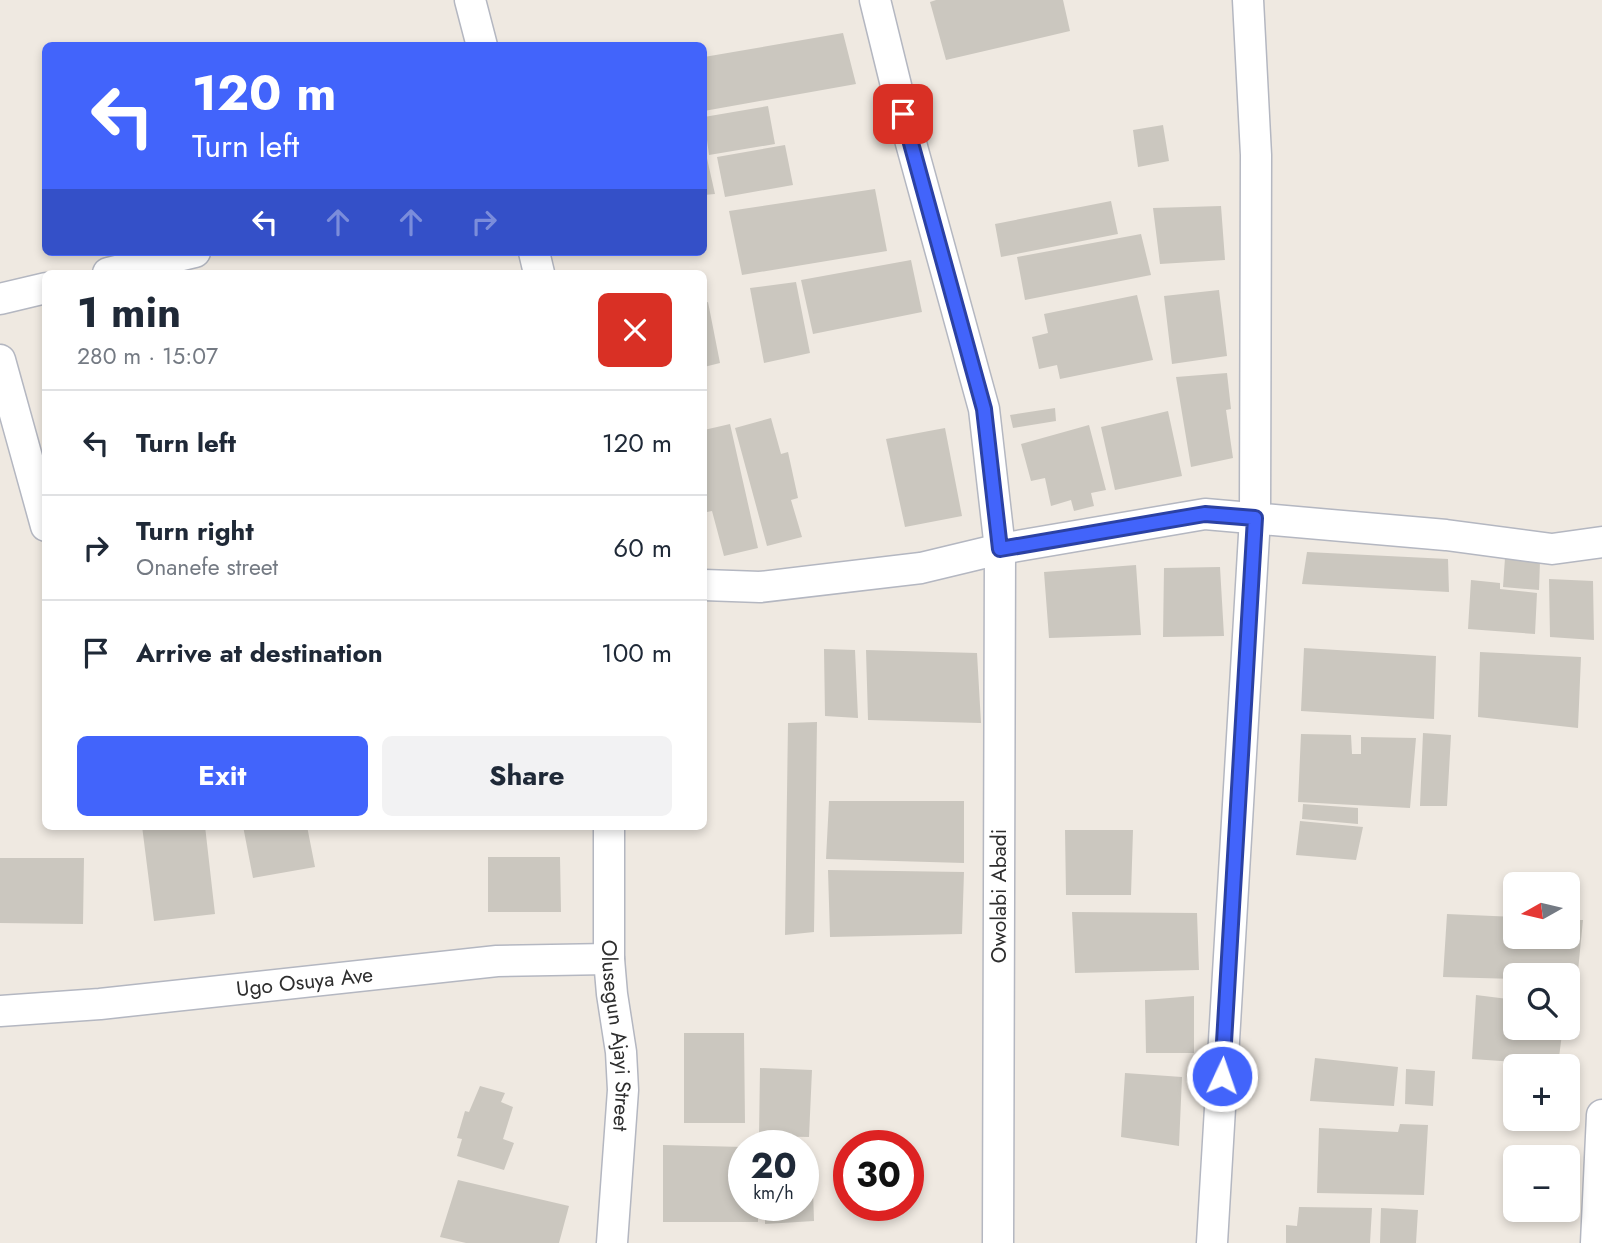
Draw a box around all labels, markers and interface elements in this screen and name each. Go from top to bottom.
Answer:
text: 120 m [192,58,336,128]
icon: left [77,70,168,161]
pin [873,84,933,144]
icon: arrive [884,95,922,133]
text: Turn left [192,123,299,169]
icon: left [246,203,284,241]
icon: ahead [319,203,357,241]
icon: ahead [392,203,430,241]
icon: right [465,203,503,241]
text: 1 min [77,282,181,343]
button: close [598,293,672,367]
text: 280 m · 15:07 [77,339,218,373]
icon: left [77,424,115,462]
text: Turn left [136,424,236,462]
text: 120 m [602,424,672,462]
text: Turn right [136,512,254,550]
icon: right [77,529,115,567]
text: 60 m [613,529,672,567]
text: Onanefe street [136,550,278,584]
icon: arrive [77,634,115,672]
text: Arrive at destination [136,634,383,672]
text: 100 m [601,634,672,672]
button: Exit [77,736,368,816]
button: Share [382,736,672,816]
street label: Owolabi Abadi [984,829,1014,963]
north arrow [1503,872,1580,948]
map controls [1503,872,1580,1222]
street label: Olusegun Ajayi Street [594,940,638,1132]
street label: Ugo Osuya Ave [235,960,375,1004]
button: search [1503,963,1580,1040]
position arrow [1185,1039,1259,1113]
button: + [1503,1054,1580,1131]
speed limit sign: 30 [833,1130,924,1221]
text: 20 [750,1141,797,1191]
button: − [1503,1145,1580,1222]
text: km/h [753,1180,794,1206]

